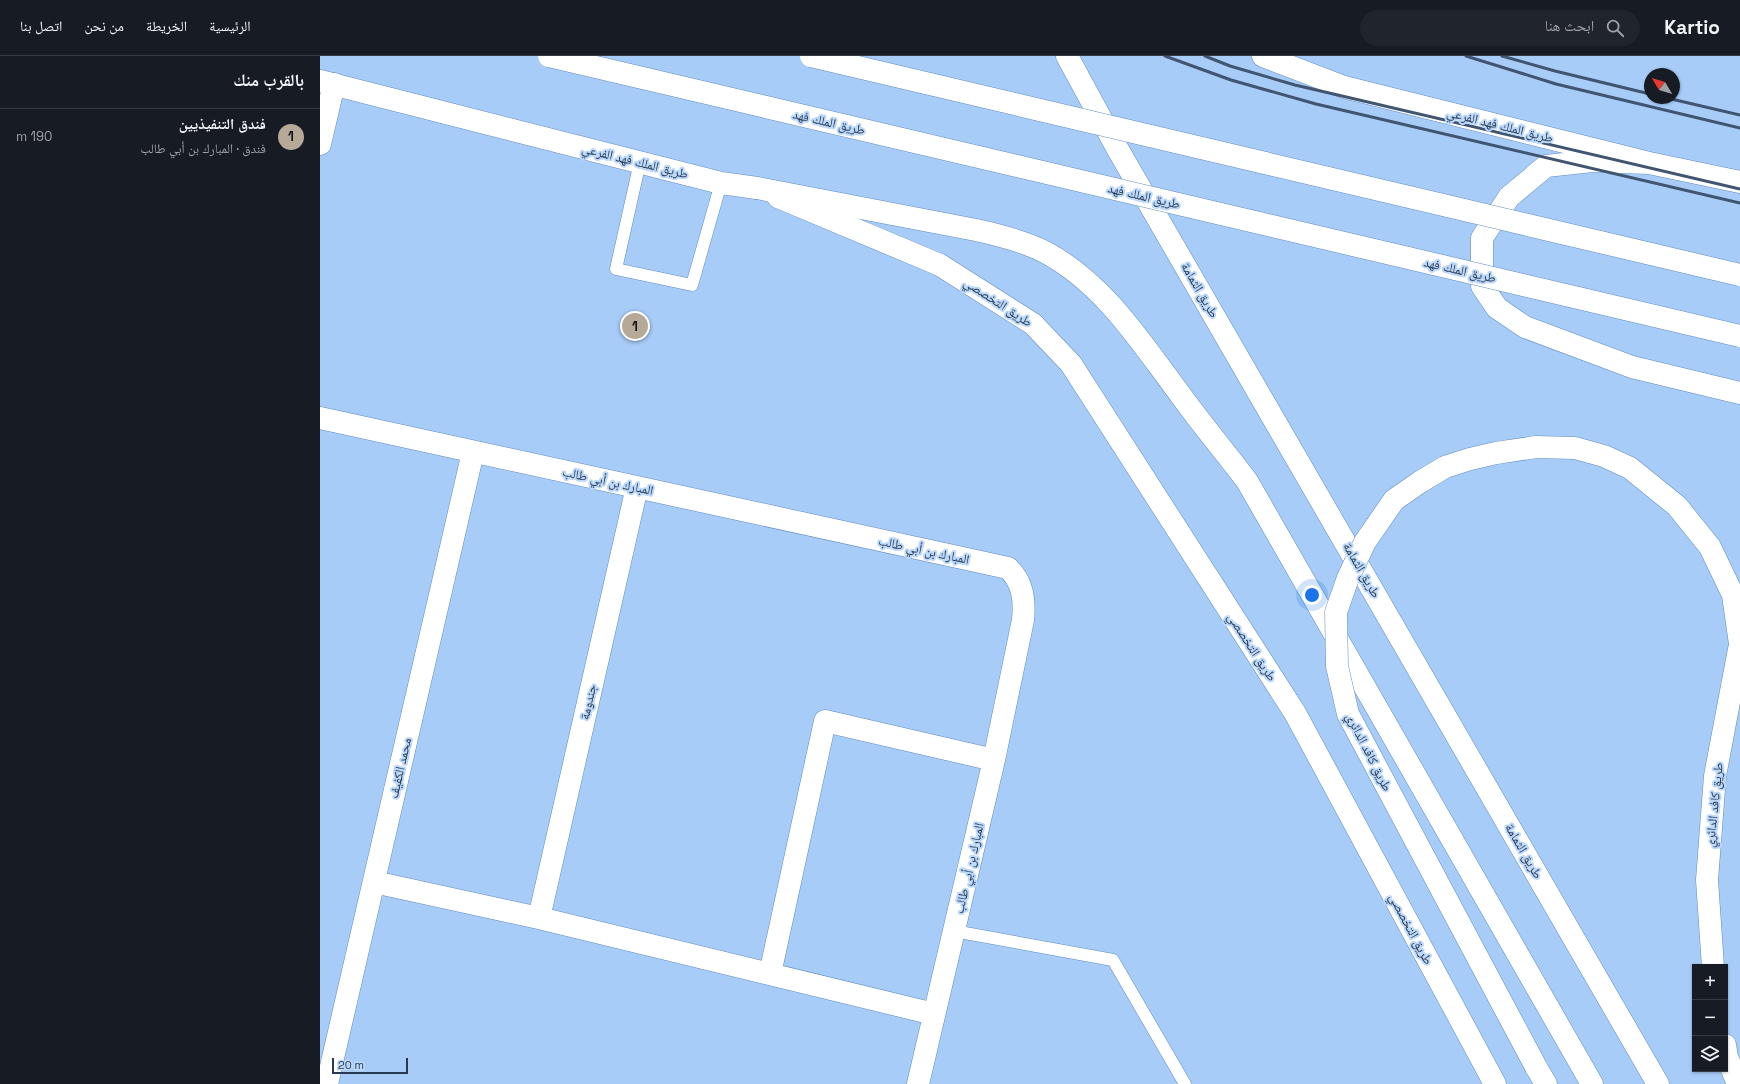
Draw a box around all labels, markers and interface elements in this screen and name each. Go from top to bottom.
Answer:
search box [1360,10,1640,46]
text: Kartio [1664,15,1720,40]
text: ابحث هنا [1545,16,1594,35]
text: اتصل بنا [20,17,62,35]
text: من نحن [84,17,124,35]
text: الخريطة [146,17,187,35]
text: الرئيسية [209,17,251,35]
icon: search [1604,17,1626,39]
north arrow [1644,68,1680,104]
text: بالقرب منك [233,69,304,91]
street label: طريق الملك فهد الفرعي [1445,104,1555,149]
street label: طريق الملك فهد [791,105,867,139]
text: فندق التنفيذيين [179,114,266,133]
text: 190 m [16,128,52,145]
text: 1 [288,128,294,145]
text: فندق · المبارك بن أبي طالب [140,140,266,157]
street label: طريق الملك فهد الفرعي [580,140,690,185]
street label: طريق الملك فهد [1106,179,1182,213]
street label: طريق الملك فهد [1422,253,1498,287]
street label: طريق الثمامة [1177,259,1223,321]
street label: طريق التخصصي [959,274,1035,332]
pin: 1 [622,311,648,341]
street label: المبارك بن أبي طالب [560,463,655,501]
street label: المبارك بن أبي طالب [876,532,971,570]
street label: طريق الثمامة [1339,539,1385,601]
your location [1302,585,1322,605]
street label: طريق التخصصي [1222,610,1280,686]
street label: جندومة [576,682,600,722]
street label: طريق كافد الدائري [1340,710,1396,795]
street label: محمد الكفيف [385,736,415,800]
street label: طريق كافد الدائري [1701,762,1729,849]
street label: طريق الثمامة [1501,820,1547,882]
street label: المبارك بن أبي طالب [950,821,990,916]
street label: طريق التخصصي [1383,890,1437,969]
map controls [1692,964,1728,1072]
button: + [1692,964,1728,1000]
button: − [1692,1000,1728,1036]
button: layers [1692,1036,1728,1072]
scale bar [332,1056,408,1075]
text: 20 m [338,1058,364,1072]

